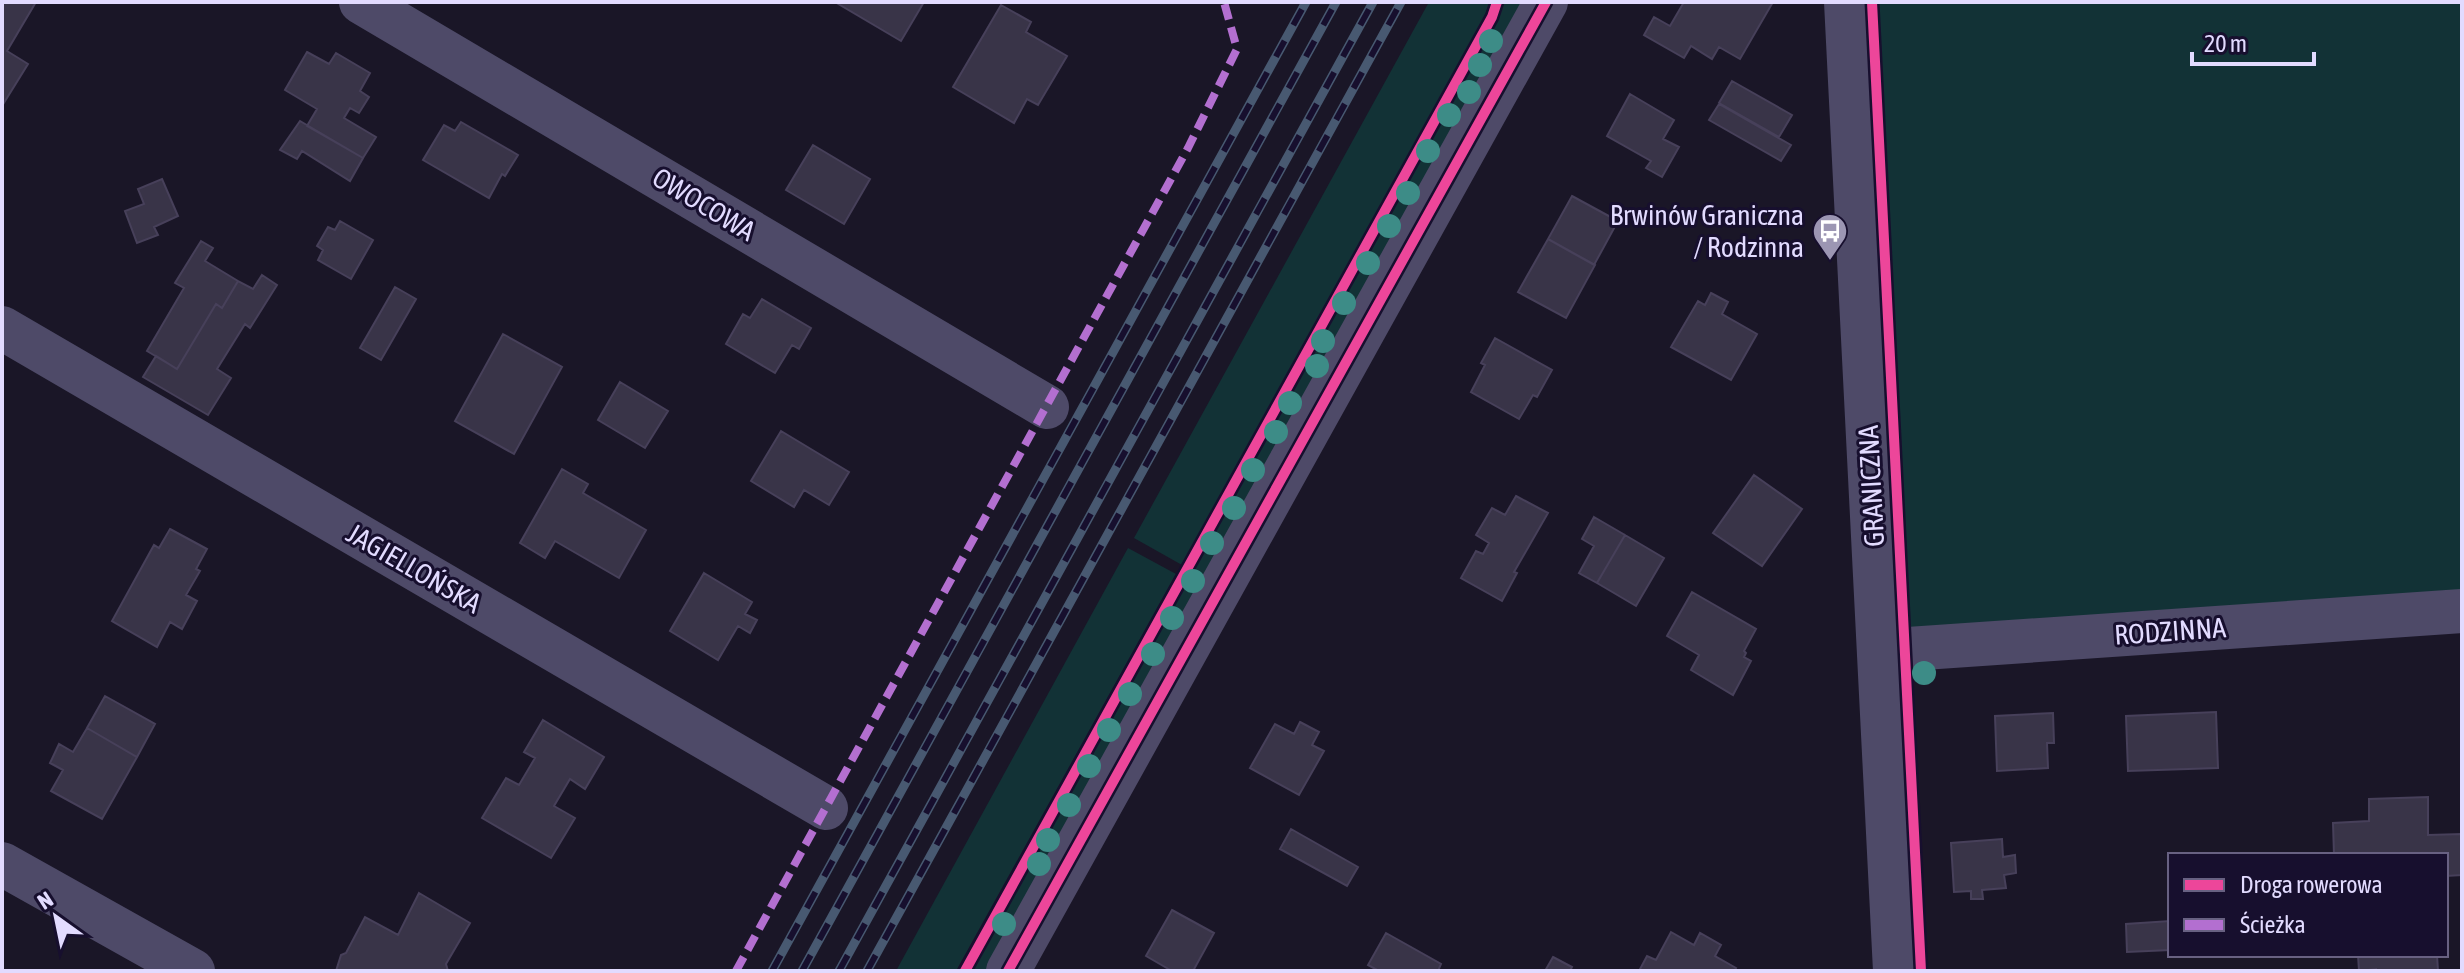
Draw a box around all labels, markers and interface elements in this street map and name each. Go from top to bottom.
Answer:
scale bar [2192,16,2314,66]
text: 20 m [2204,30,2247,57]
street label: OWOCOWA [647,161,761,247]
place label: Brwinów Graniczna / Rodzinna [1610,199,1804,263]
bus stop icon: Brwinów Graniczna / Rodzinna [1811,212,1849,262]
street label: GRANICZNA [1852,424,1890,548]
street label: JAGIELLOŃSKA [341,517,487,619]
street label: RODZINNA [2113,611,2227,651]
legend [2168,853,2448,957]
text: Droga rowerowa [2240,871,2383,898]
north arrow [16,877,96,957]
text: N [33,886,58,915]
text: Ścieżka [2240,911,2306,938]

